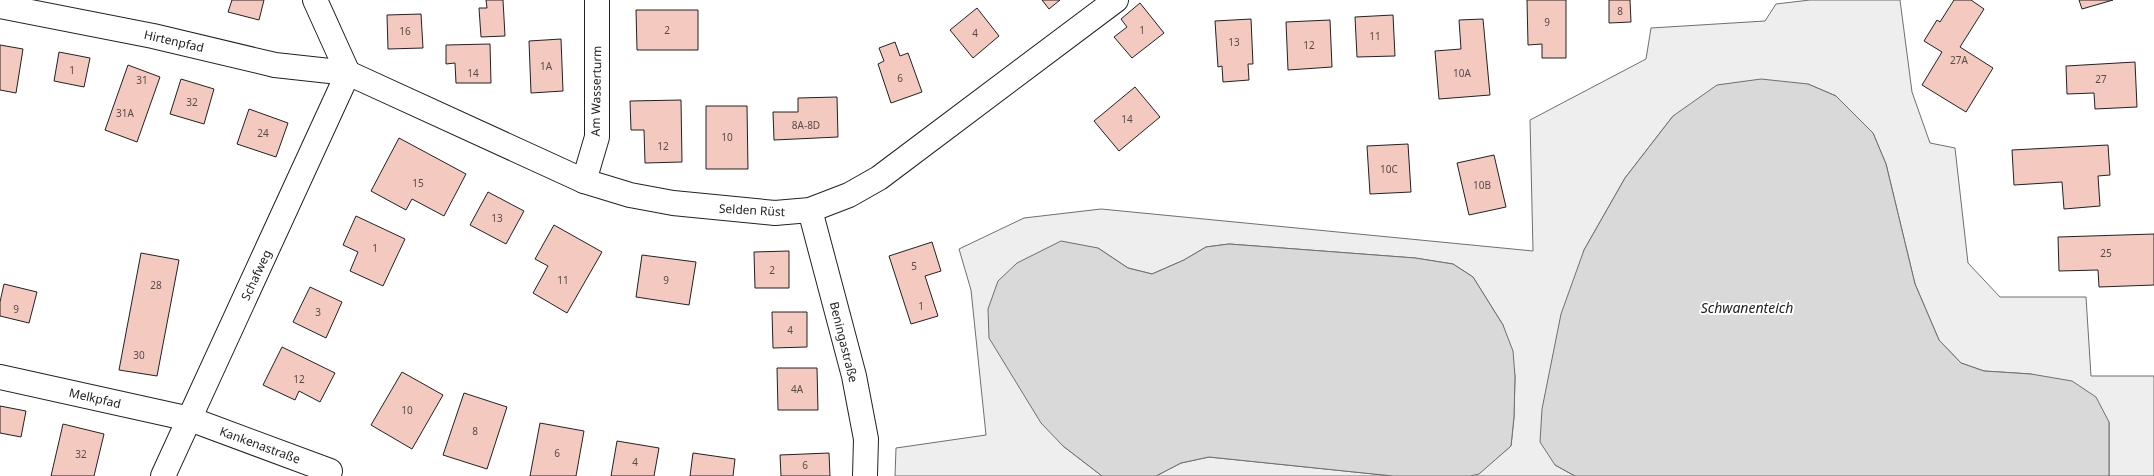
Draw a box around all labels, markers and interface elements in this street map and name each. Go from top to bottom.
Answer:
house number: 8 [1617,4,1623,18]
house number: 9 [1544,15,1550,29]
house number: 2 [664,23,670,37]
house number: 1 [1139,23,1145,37]
house number: 16 [399,24,411,38]
street label: Hirtenpfad [142,26,206,56]
house number: 4 [972,26,978,40]
house number: 11 [1369,29,1381,43]
house number: 13 [1228,35,1240,49]
house number: 12 [1303,38,1315,52]
street label: Am Wasserturm [587,45,605,137]
house number: 27A [1950,53,1969,67]
house number: 1A [540,59,553,73]
house number: 1 [69,63,75,77]
house number: 14 [467,66,479,80]
house number: 10A [1453,66,1472,80]
house number: 6 [897,71,903,85]
house number: 27 [2095,72,2107,86]
house number: 31 [136,73,148,87]
house number: 32 [186,95,198,109]
house number: 31A [116,106,135,120]
house number: 14 [1121,112,1133,126]
house number: 8A-8D [792,118,820,132]
house number: 24 [257,126,269,140]
house number: 10 [721,130,733,144]
house number: 12 [657,139,669,153]
house number: 10C [1380,162,1399,176]
house number: 15 [412,176,424,190]
house number: 10B [1473,178,1491,192]
street label: Selden Rüst [719,200,786,220]
house number: 13 [491,211,503,225]
house number: 1 [372,241,378,255]
house number: 25 [2100,246,2112,260]
street label: Schafweg [237,247,275,303]
house number: 5 [911,259,917,273]
house number: 2 [769,263,775,277]
house number: 11 [557,273,569,287]
house number: 9 [663,273,669,287]
house number: 28 [150,278,162,292]
water label: Schwanenteich [1701,298,1793,317]
house number: 1 [918,299,924,313]
street label: Beningastraße [826,300,862,384]
house number: 9 [13,302,19,316]
house number: 3 [315,305,321,319]
house number: 4 [787,323,793,337]
house number: 30 [133,348,145,362]
house number: 12 [293,372,305,386]
house number: 4A [791,382,804,396]
street label: Melkpfad [67,384,123,412]
house number: 10 [401,403,413,417]
street label: Kankenastraße [217,423,303,468]
house number: 8 [472,424,478,438]
house number: 6 [554,446,560,460]
house number: 32 [75,447,87,461]
house number: 4 [632,455,638,469]
house number: 6 [802,458,808,472]

